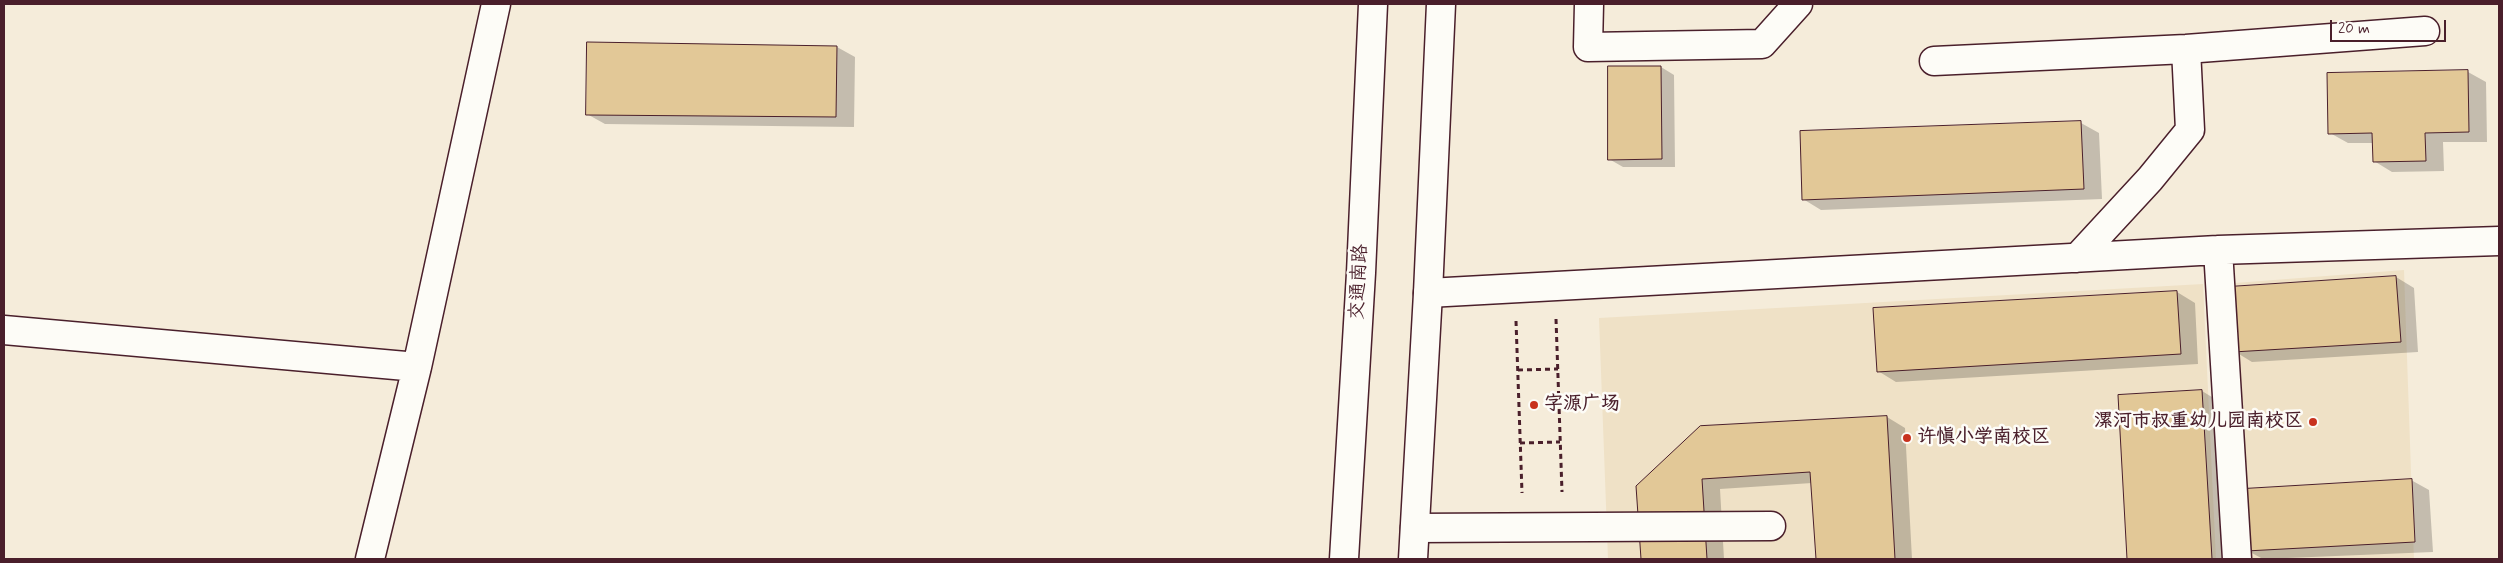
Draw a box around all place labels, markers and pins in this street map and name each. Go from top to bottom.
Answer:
place label: 字源广场 [1544,394,1620,416]
marker: 字源广场 [1528,399,1540,411]
place label: 漯河市叔重幼儿园南校区 [2094,411,2303,433]
marker: 漯河市叔重幼儿园南校区 [2307,416,2319,428]
place label: 许慎小学南校区 [1917,427,2050,449]
marker: 许慎小学南校区 [1901,432,1913,444]

